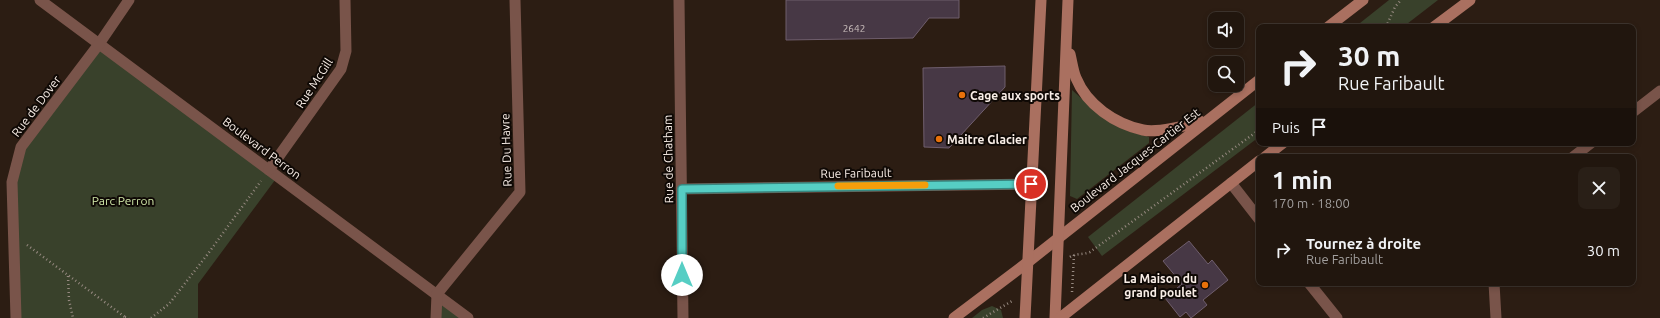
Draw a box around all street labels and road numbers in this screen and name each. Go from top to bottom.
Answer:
street label: Rue McGill [293,56,335,110]
street label: Rue de Dover [9,73,63,139]
street label: Boulevard Jacques-Cartier Est [1068,105,1203,215]
street label: Rue Du Havre [498,113,514,187]
street label: Boulevard Perron [221,114,303,182]
street label: Rue de Chatham [661,115,675,203]
street label: Rue Faribault [820,166,892,180]

